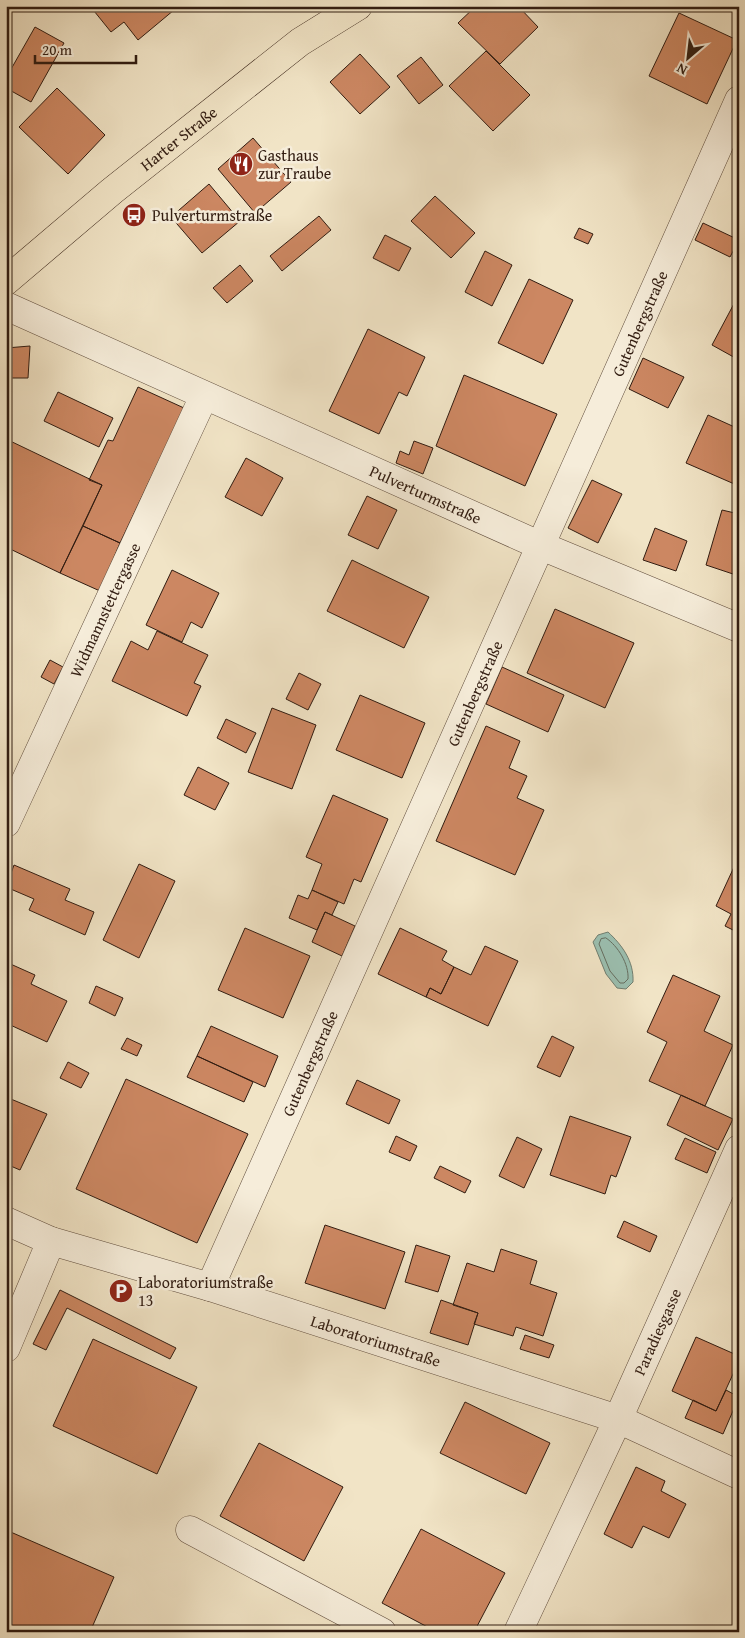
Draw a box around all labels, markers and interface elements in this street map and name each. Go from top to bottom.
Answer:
scale bar [35,32,136,64]
north arrow [662,32,712,82]
text: 20 m [42,39,73,60]
text: N [673,58,691,81]
street label: Harter Straße [135,100,222,176]
place label: Gasthaus zur Traube [258,143,331,185]
restaurant icon: Gasthaus zur Traube [228,151,254,177]
bus stop icon: Pulverturmstraße [121,202,147,228]
place label: Pulverturmstraße [152,203,272,227]
street label: Gutenbergstraße [605,267,674,380]
street label: Pulverturmstraße [366,459,486,530]
street label: Widmannstettergasse [63,539,146,681]
street label: Gutenbergstraße [441,637,509,750]
street label: Gutenbergstraße [276,1006,344,1120]
place label: Laboratoriumstraße 13 [138,1270,273,1312]
parking icon: Laboratoriumstraße 13 [108,1278,134,1304]
street label: Paradiesgasse [627,1284,687,1379]
street label: Laboratoriumstraße [308,1308,444,1373]

